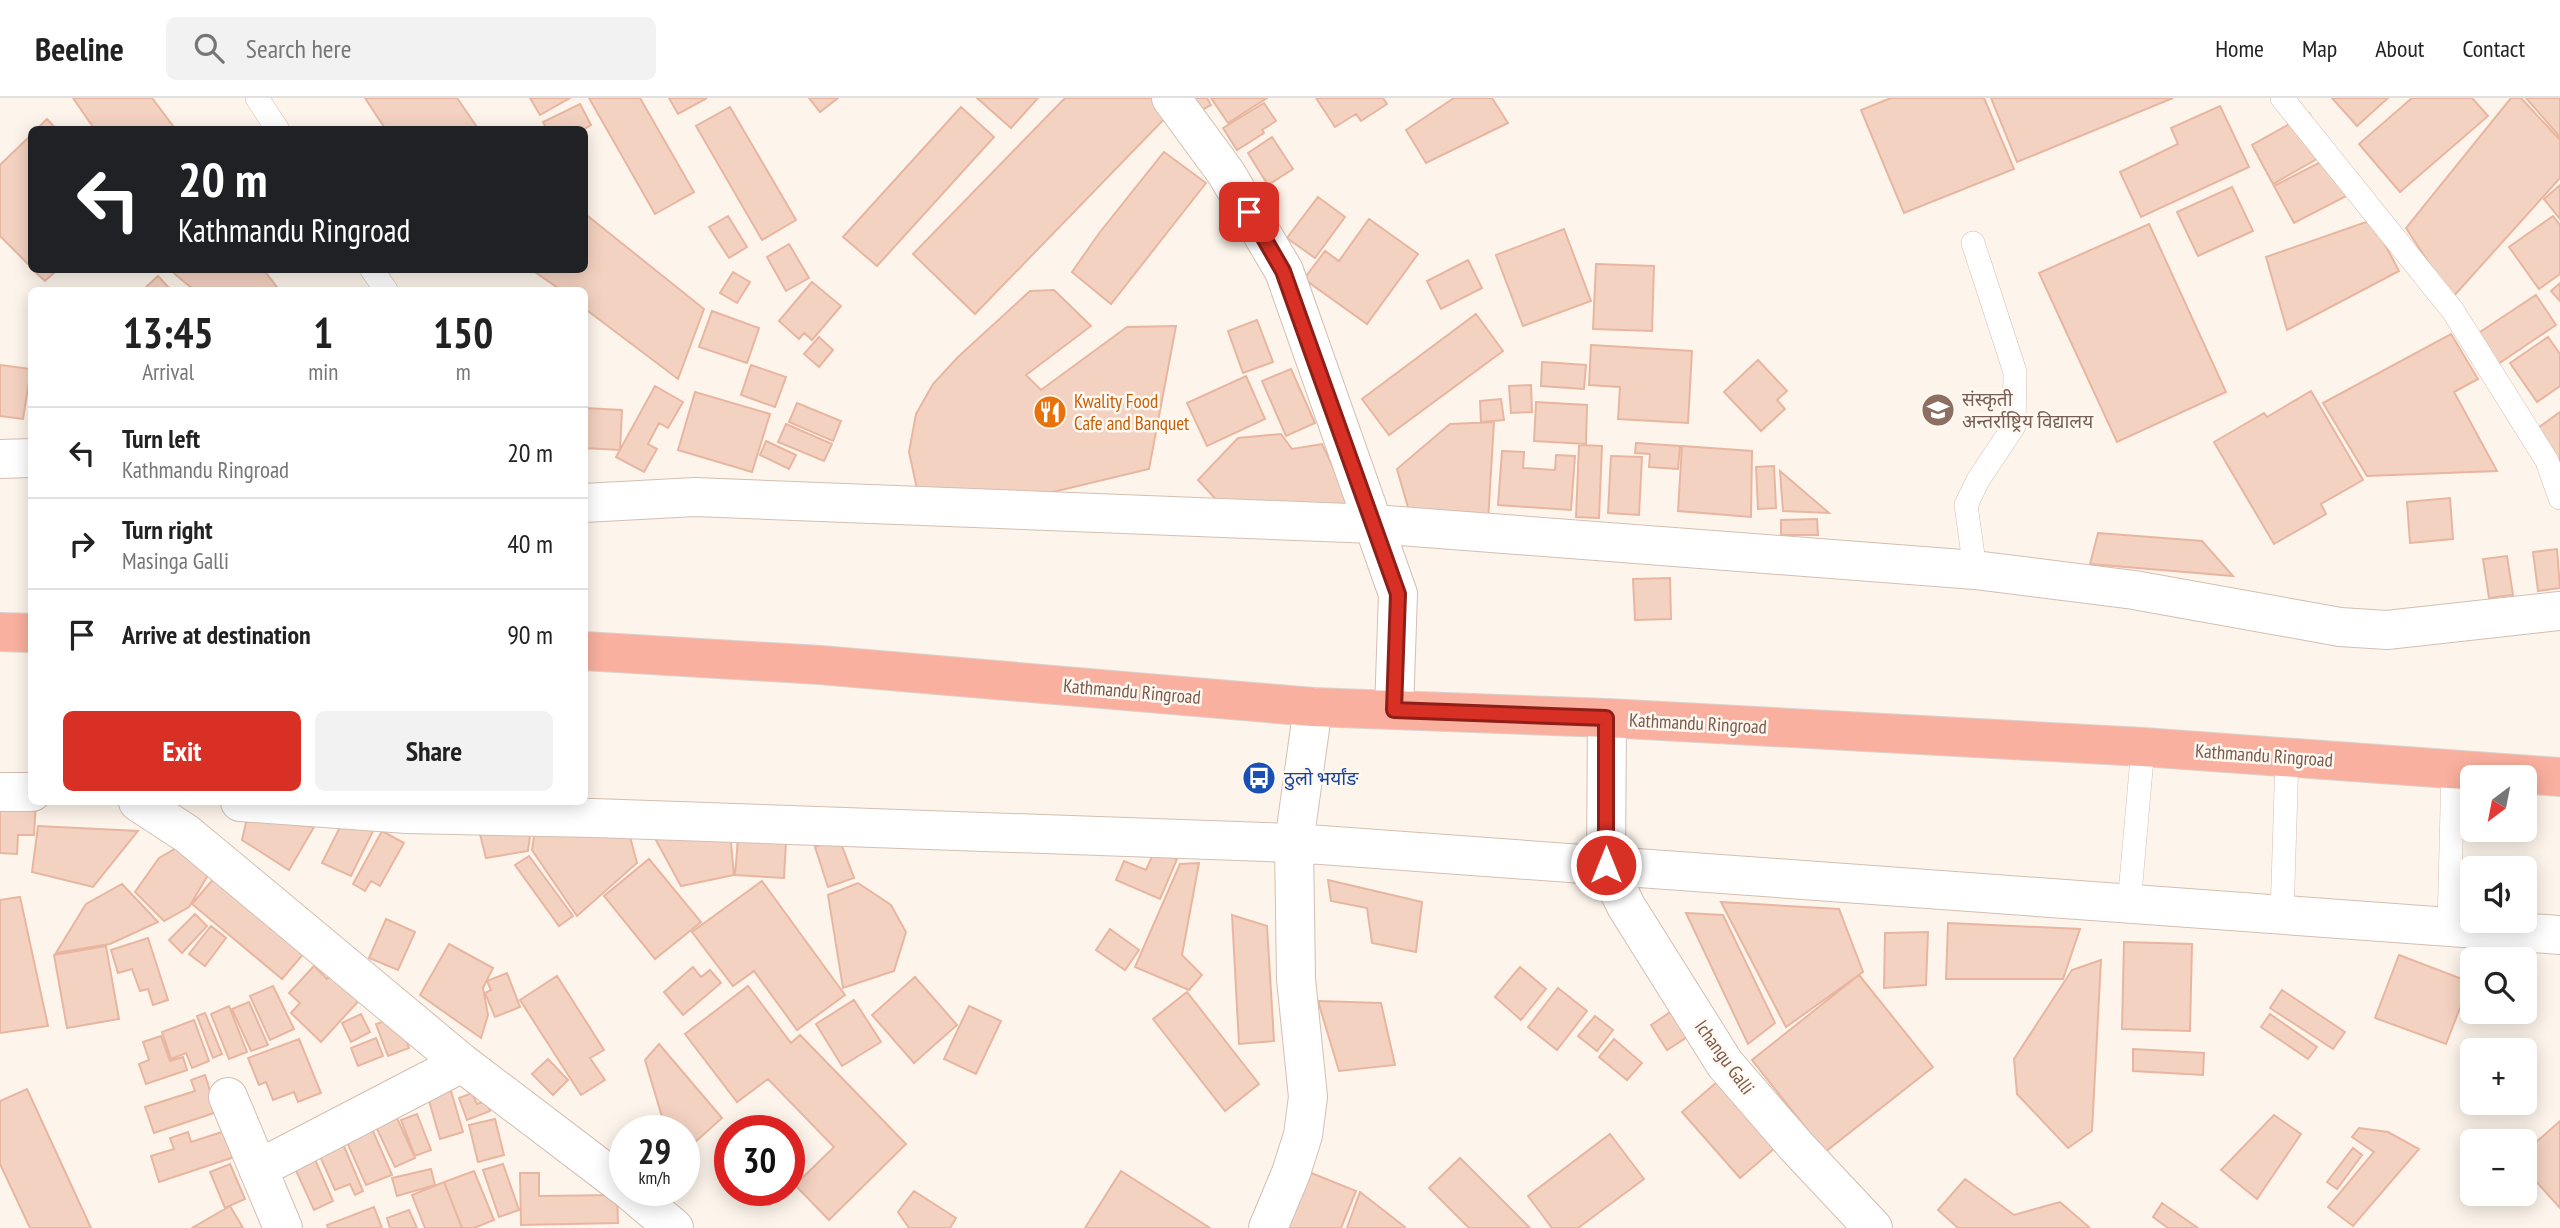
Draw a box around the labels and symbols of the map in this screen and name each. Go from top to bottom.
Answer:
pin [1219,182,1279,242]
place label: संस्कृती अन्तर्राष्ट्रिय विद्यालय [1962,387,2094,433]
place label: Kwality Food Cafe and Banquet [1074,389,1190,435]
school or university icon: संस्कृती अन्तर्राष्ट्रिय विद्यालय [1919,391,1957,429]
restaurant icon: Kwality Food Cafe and Banquet [1031,393,1069,431]
street label: Kathmandu Ringroad [1062,673,1202,709]
street label: Kathmandu Ringroad [1628,707,1768,739]
street label: Kathmandu Ringroad [2194,738,2334,772]
bus stop icon: ठुलो भर्यांङ [1240,759,1278,797]
north arrow [2460,765,2538,842]
place label: ठुलो भर्यांङ [1284,766,1359,791]
position arrow [1569,828,1643,902]
street label: Ichangu Galli [1690,1015,1760,1099]
speed limit sign: 30 [714,1115,805,1206]

